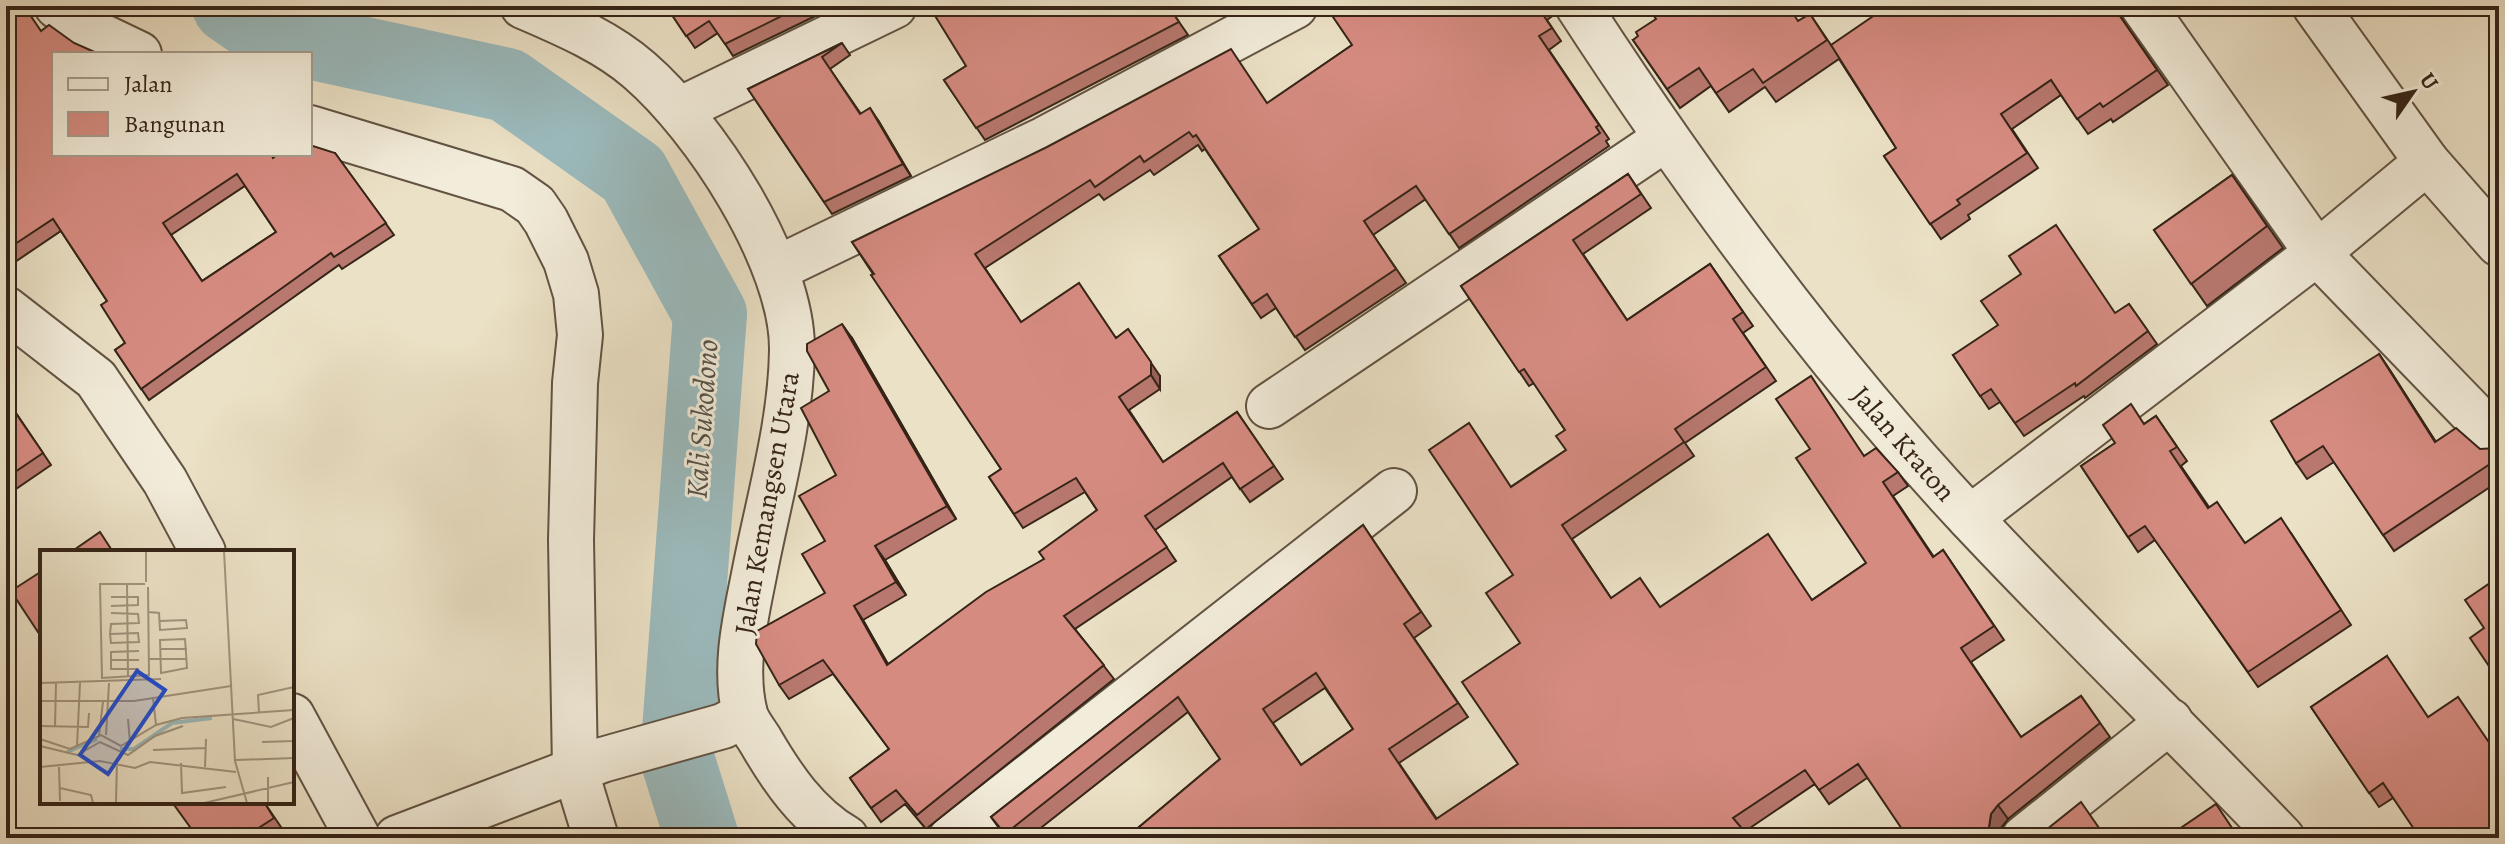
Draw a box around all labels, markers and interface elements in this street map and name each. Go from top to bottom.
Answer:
legend [52,52,312,156]
north arrow [2373,52,2453,132]
text: U [2412,67,2446,96]
text: Jalan [124,68,173,100]
text: Bangunan [124,108,225,140]
water label: Kali Sukodono [676,338,728,500]
street label: Jalan Kemangsen Utara [725,369,809,638]
street label: Jalan Kraton [1842,378,1964,510]
inset map [40,550,294,804]

